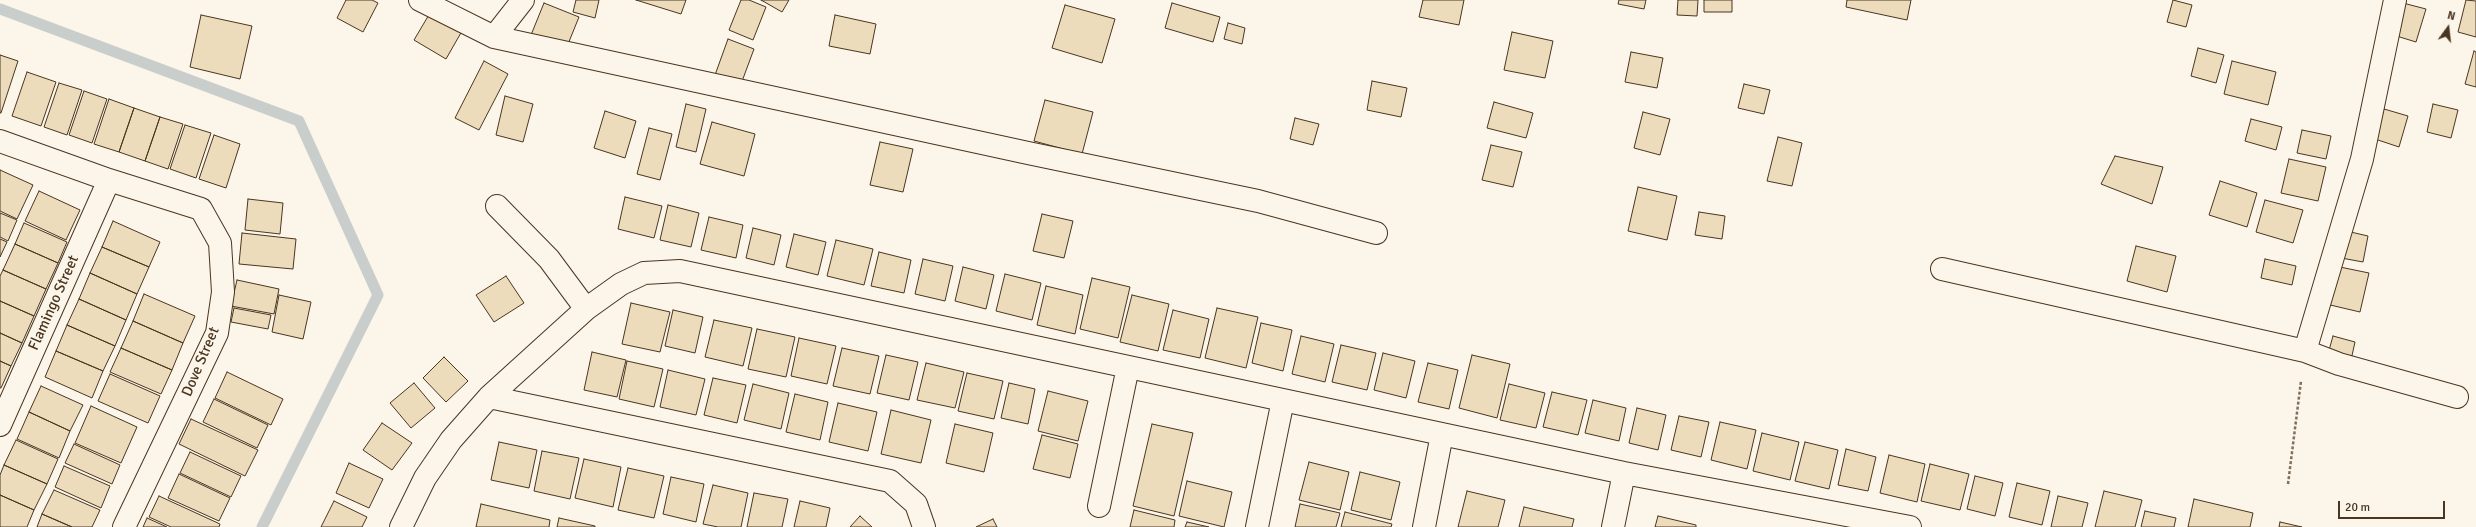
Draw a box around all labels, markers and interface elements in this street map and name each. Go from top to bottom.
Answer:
north arrow [2428,8,2468,48]
text: N [2446,9,2457,23]
street label: Flamingo Street [25,253,83,353]
street label: Dove Street [178,324,224,400]
scale bar [2340,493,2447,519]
text: 20 m [2345,500,2370,515]

